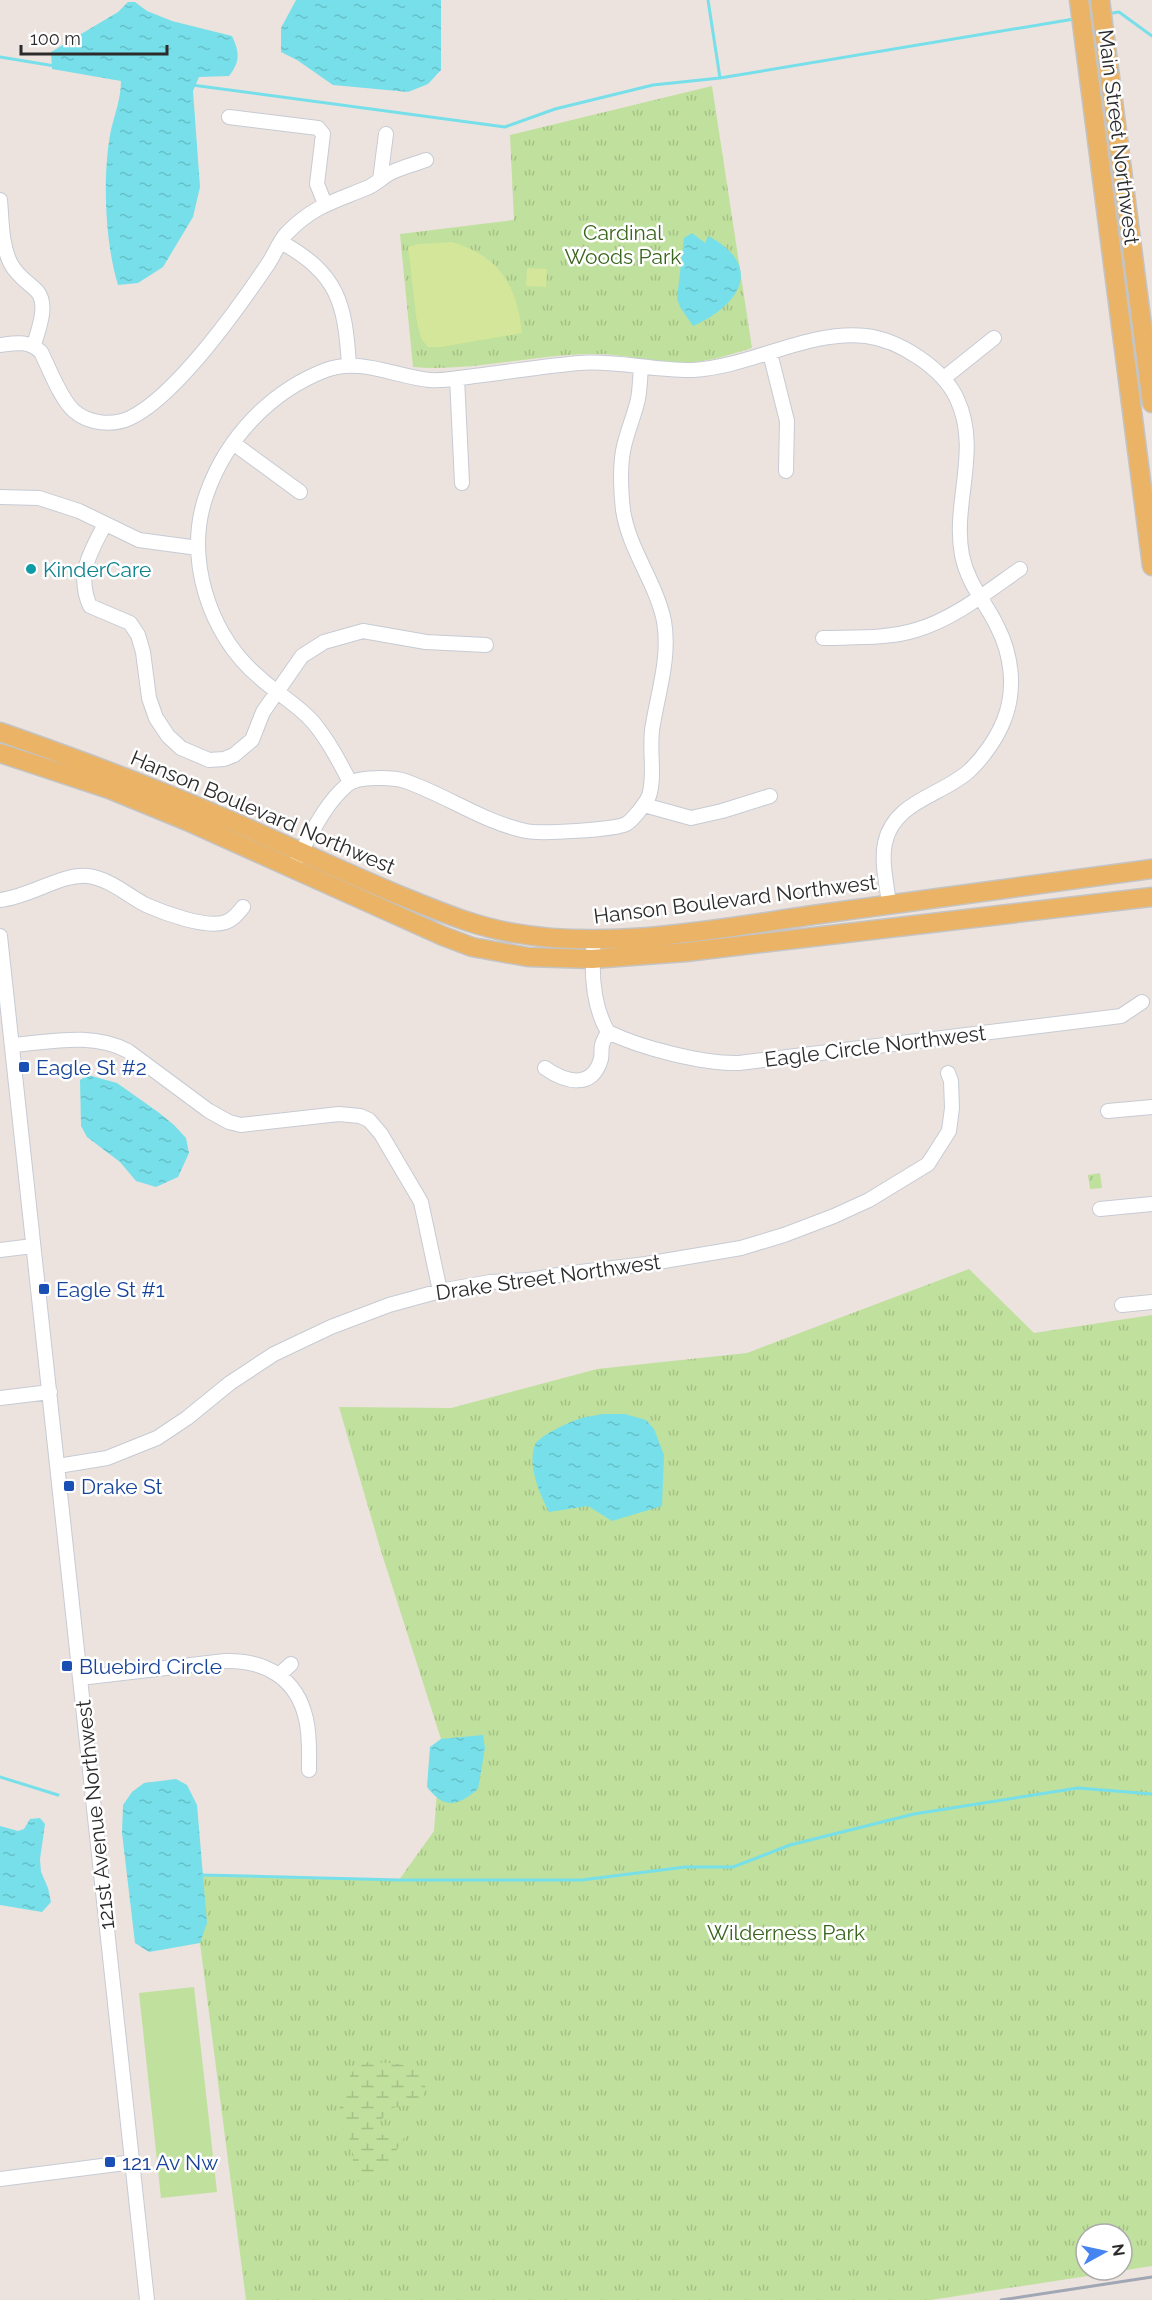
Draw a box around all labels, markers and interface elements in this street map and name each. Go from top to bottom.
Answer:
scale bar [21,18,166,56]
text: 100 m [30,28,81,49]
street label: Main Street Northwest [1093,28,1145,246]
park label: Cardinal Woods Park [564,220,682,269]
place label: KinderCare [43,557,151,582]
marker: KinderCare [24,562,38,576]
street label: Hanson Boulevard Northwest [127,745,399,879]
street label: Hanson Boulevard Northwest [592,869,878,929]
street label: Eagle Circle Northwest [763,1020,987,1072]
place label: Eagle St #2 [36,1055,147,1080]
marker: Eagle St #2 [17,1060,31,1074]
street label: Drake Street Northwest [434,1249,662,1305]
place label: Eagle St #1 [56,1277,165,1302]
marker: Eagle St #1 [37,1282,51,1296]
place label: Drake St [81,1474,163,1499]
marker: Drake St [62,1479,76,1493]
place label: Bluebird Circle [79,1654,222,1679]
marker: Bluebird Circle [60,1659,74,1673]
street label: 121st Avenue Northwest [70,1699,120,1931]
park label: Wilderness Park [707,1920,865,1945]
place label: 121 Av Nw [122,2150,218,2175]
marker: 121 Av Nw [103,2155,117,2169]
north arrow [1074,2222,1134,2282]
text: N [1108,2243,1129,2257]

